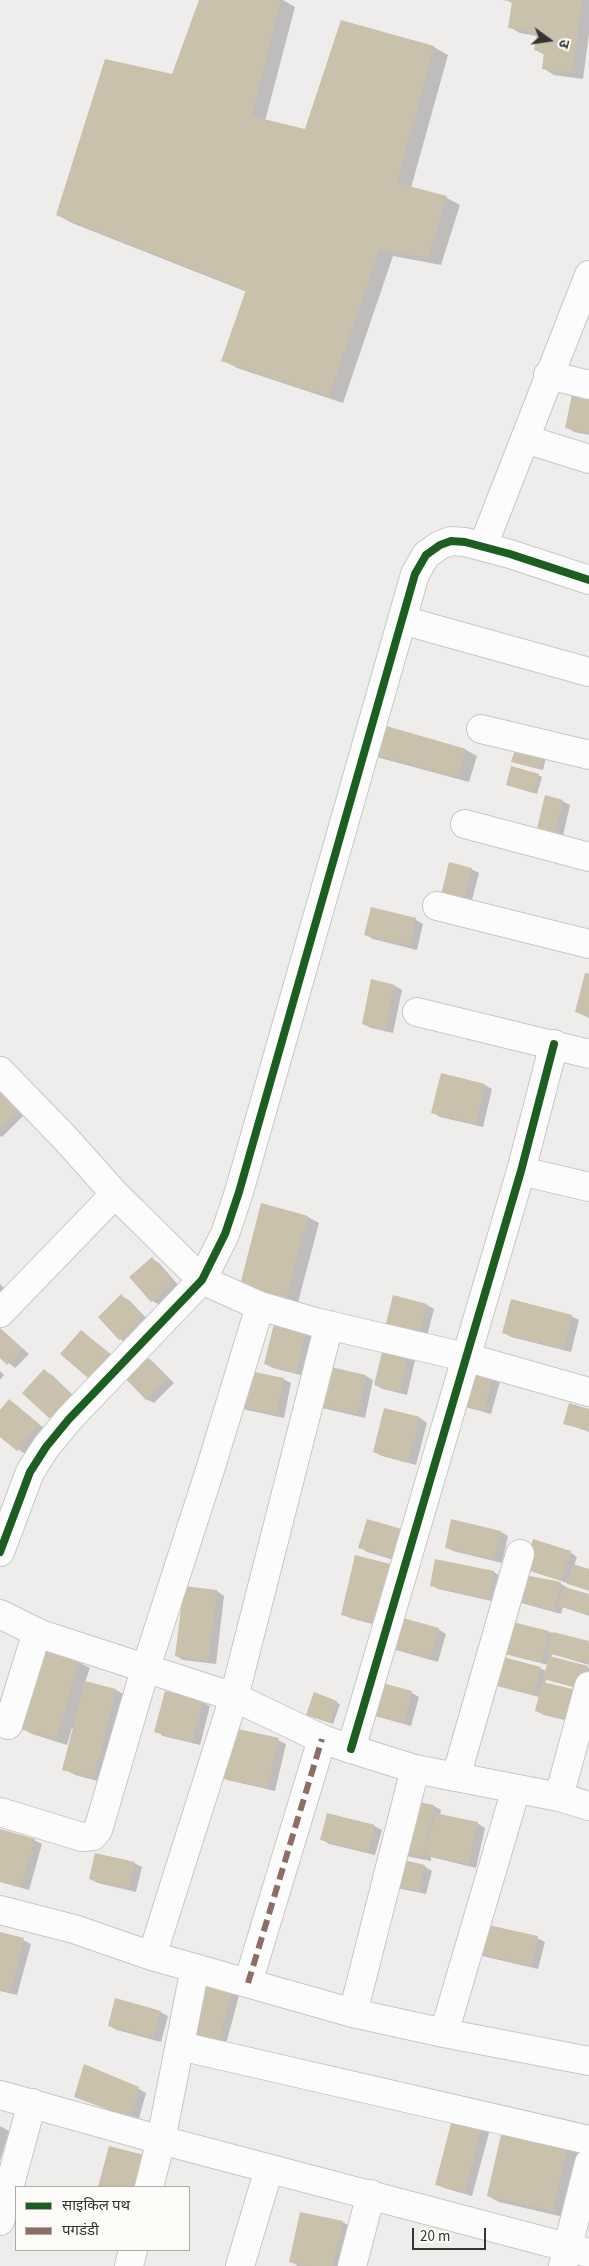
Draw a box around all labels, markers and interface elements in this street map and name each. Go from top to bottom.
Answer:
north arrow [524,15,574,65]
text: उ [553,37,574,50]
legend [15,2186,190,2251]
text: साइकिल पथ [62,2195,130,2216]
scale bar [414,2218,488,2250]
text: पगडंडी [62,2220,99,2241]
text: 20 m [420,2226,450,2247]

